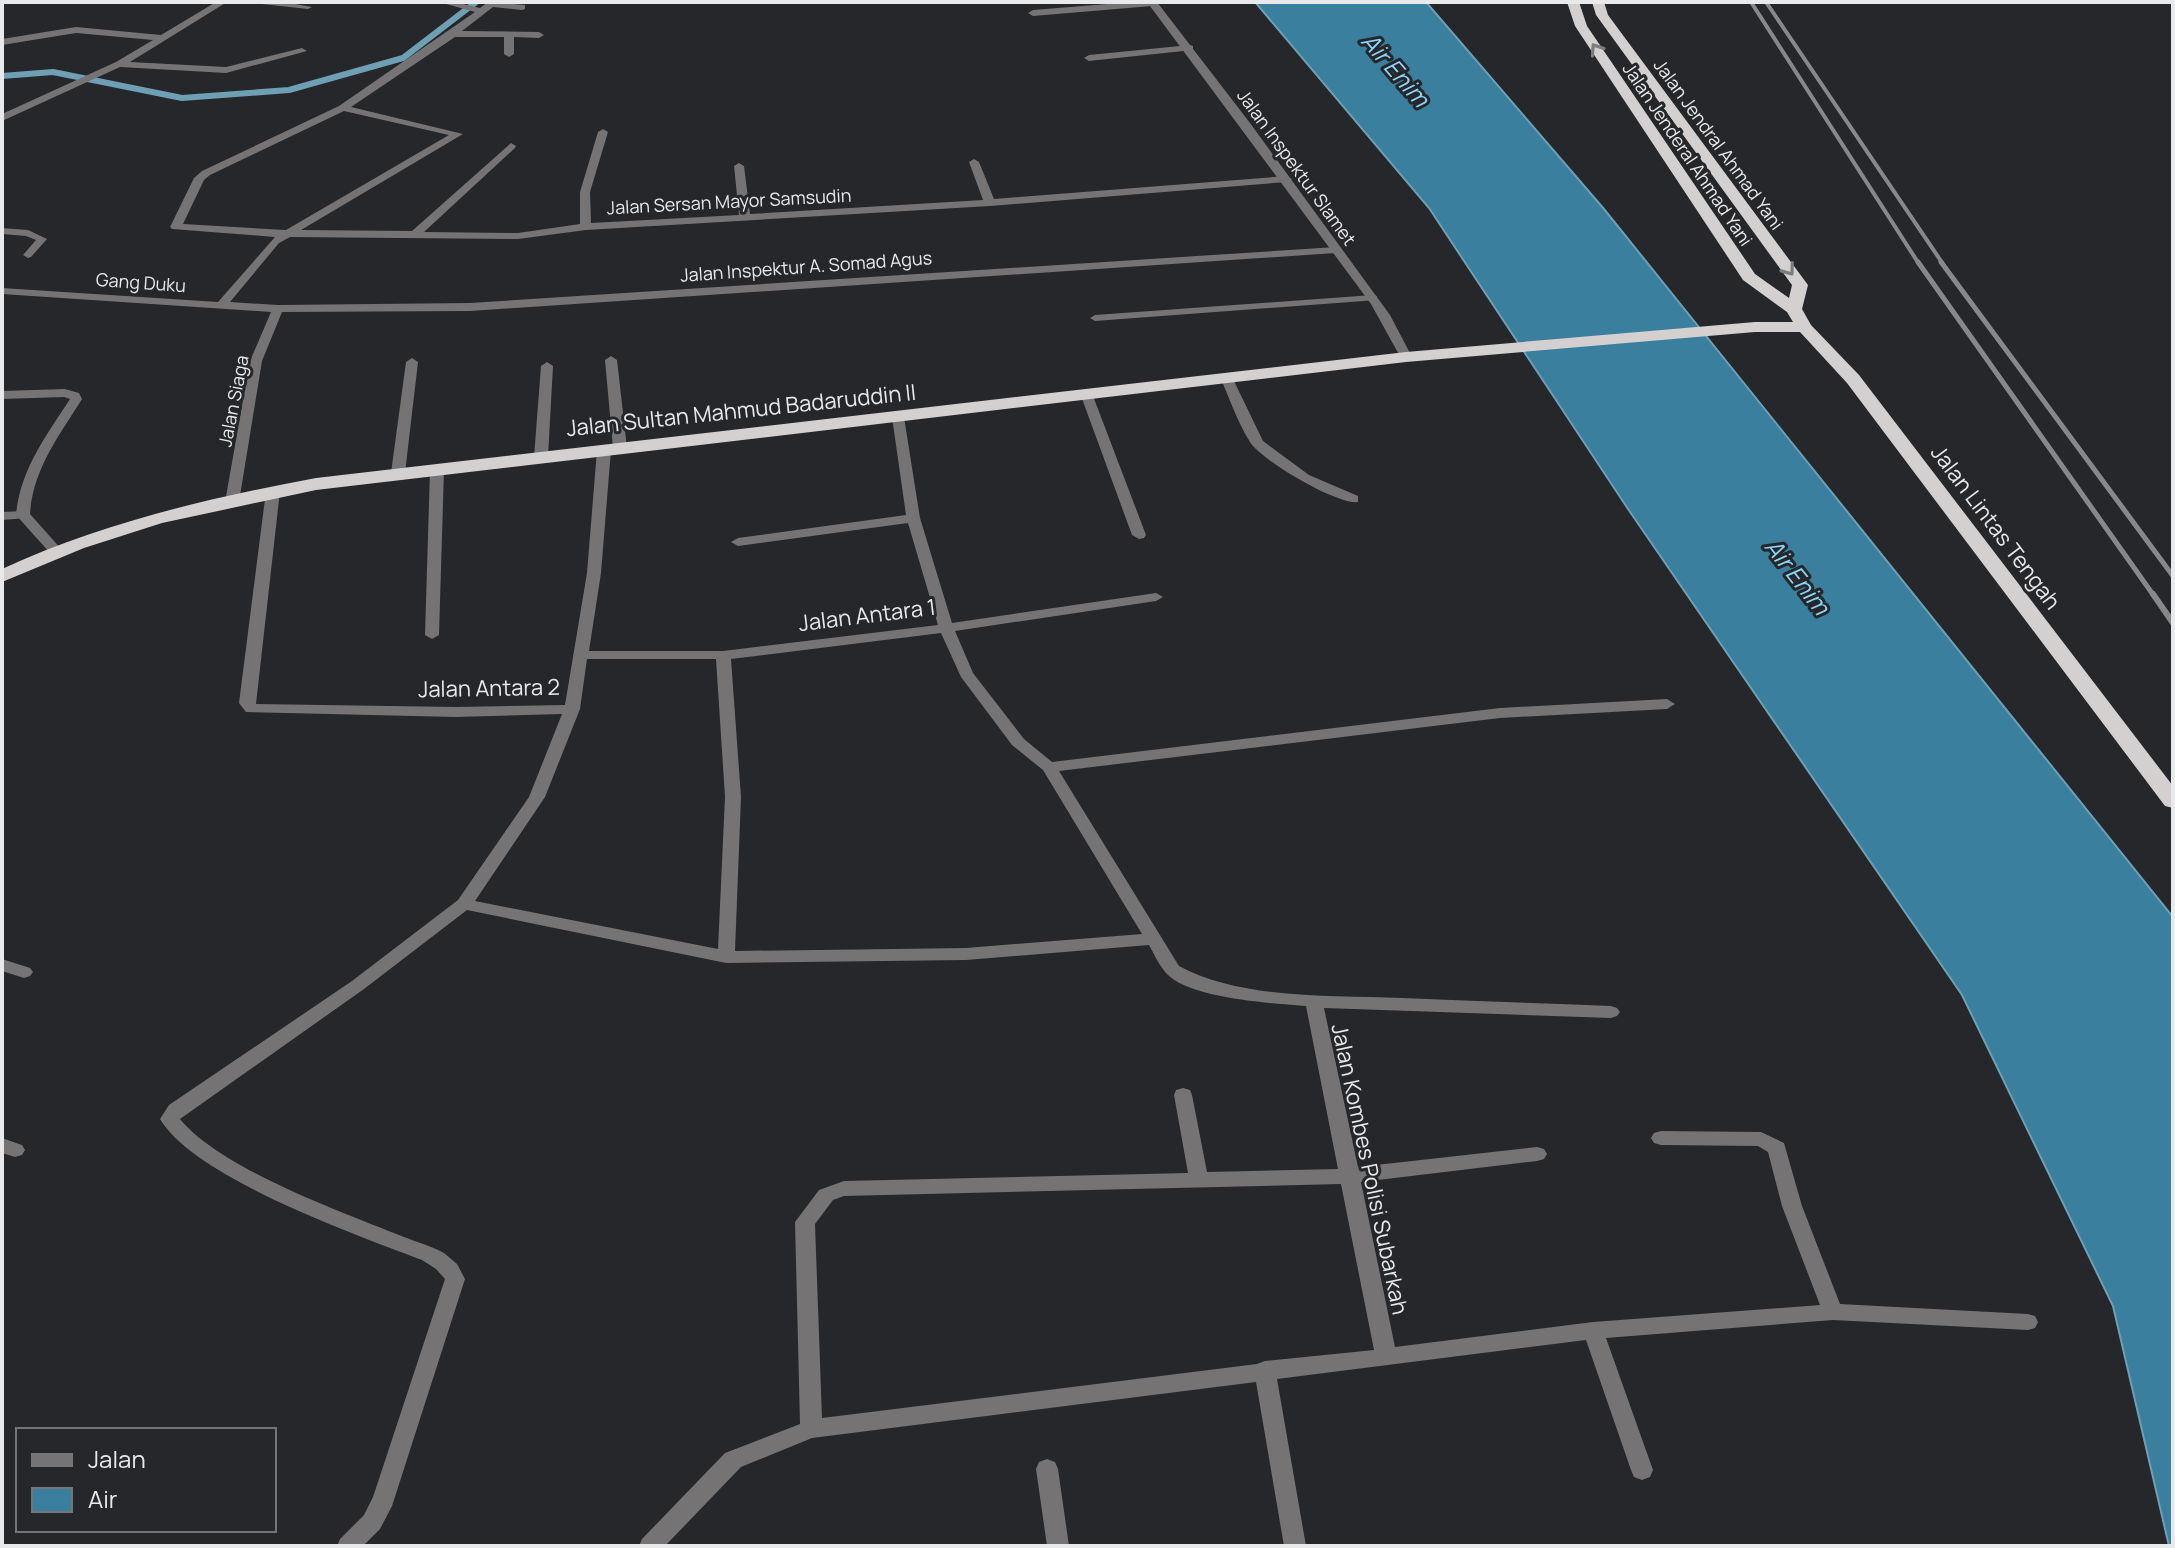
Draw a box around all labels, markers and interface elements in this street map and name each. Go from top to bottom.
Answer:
water label: Air Enim [1355,25,1438,114]
one-way arrow [1591,44,1606,58]
street label: Jalan Jendral Ahmad Yani [1649,54,1789,234]
street label: Jalan Jenderal Ahmad Yani [1618,58,1758,250]
street label: Jalan Inspektur Slamet [1232,84,1362,250]
street label: Jalan Sersan Mayor Samsudin [606,183,852,219]
street label: Jalan Inspektur A. Somad Agus [679,245,933,287]
one-way arrow [1780,261,1794,276]
street label: Gang Duku [95,267,187,297]
street label: Jalan Siaga [212,353,254,449]
street label: Jalan Sultan Mahmud Badaruddin II [565,377,917,443]
street label: Jalan Lintas Tengah [1924,439,2068,615]
water label: Air Enim [1758,531,1839,622]
street label: Jalan Antara 1 [797,592,937,638]
street label: Jalan Antara 2 [418,672,560,704]
street label: Jalan Kombes Polisi Subarkah [1325,1021,1415,1317]
legend [16,1428,276,1532]
text: Jalan [88,1442,146,1475]
text: Air [88,1482,118,1515]

